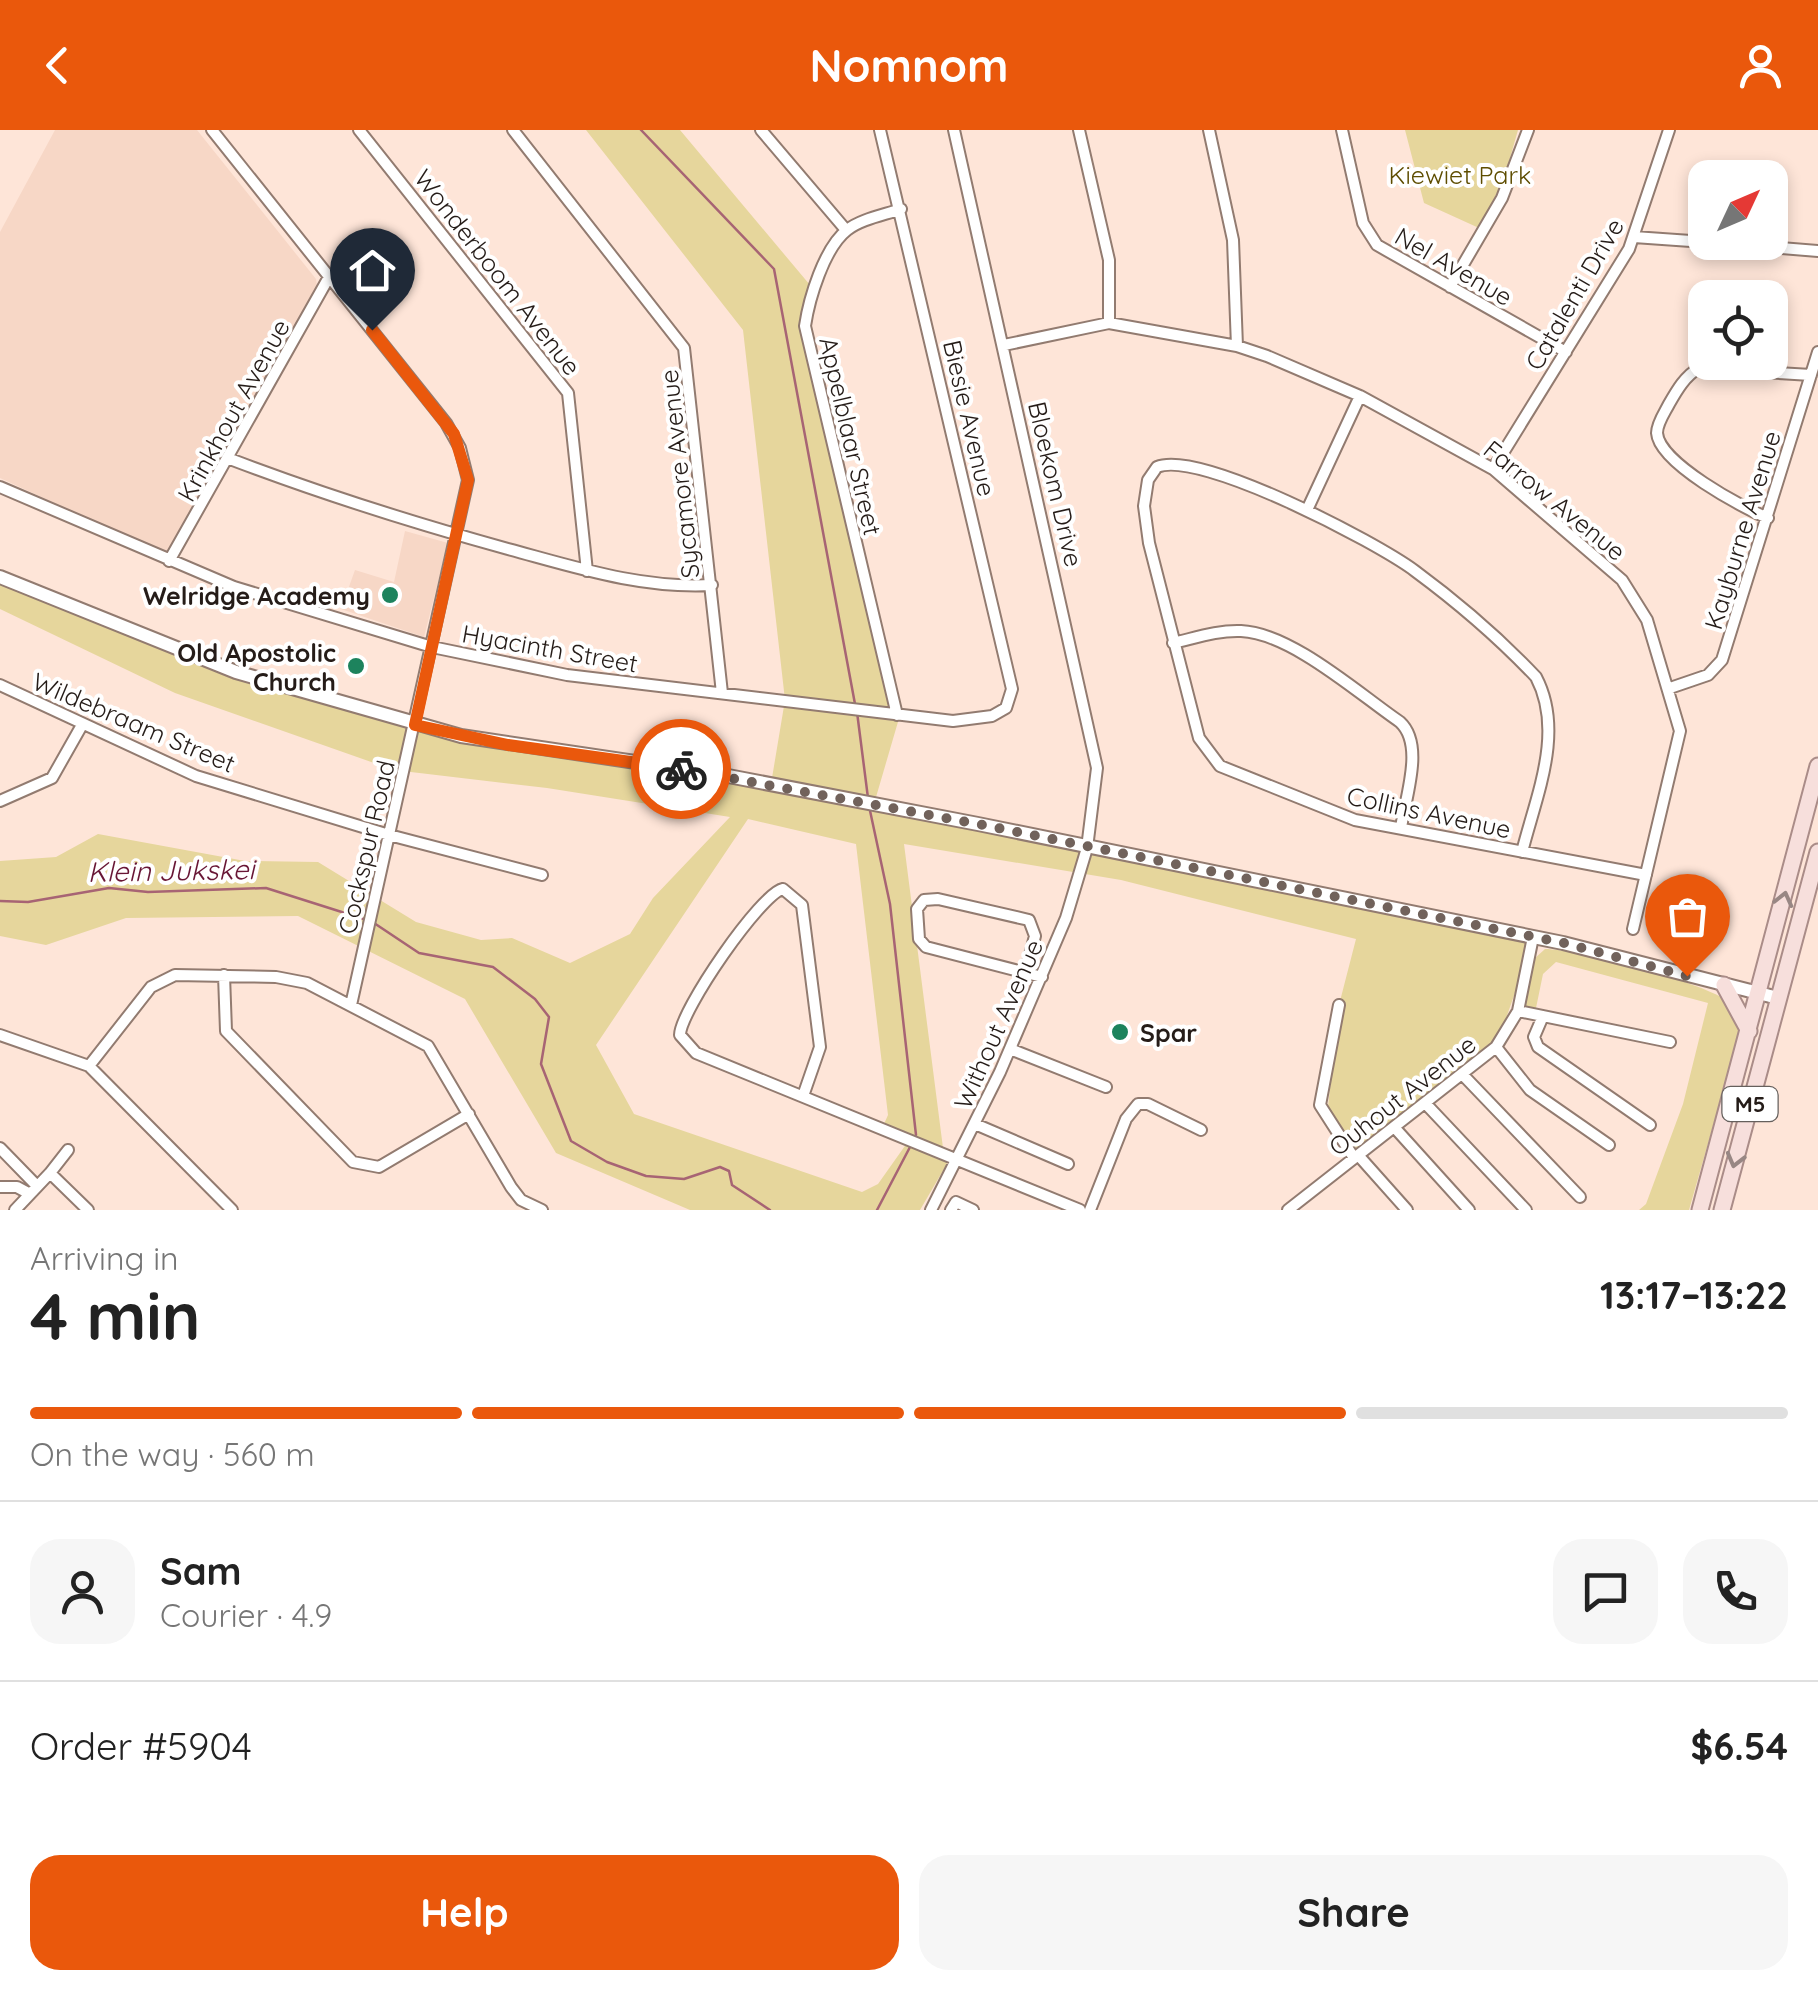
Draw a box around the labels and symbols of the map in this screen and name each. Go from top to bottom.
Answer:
park label: Kiewiet Park [1389,159,1531,190]
north arrow [1688,160,1788,260]
street label: Wonderboom Avenue [408,163,588,381]
street label: Catalenti Drive [1518,213,1630,375]
street label: Nel Avenue [1390,220,1518,312]
pin [330,228,415,331]
street label: Krinkhout Avenue [170,313,296,507]
street label: Appelblaar Street [813,334,889,538]
street label: Biesie Avenue [937,337,1003,499]
street label: Sycamore Avenue [653,368,705,580]
street label: Bloekom Drive [1022,398,1090,570]
street label: Kayburne Avenue [1697,427,1787,633]
street label: Farrow Avenue [1478,433,1632,567]
place label: Welridge Academy [143,580,370,611]
marker: Welridge Academy [379,584,401,606]
street label: Hyacinth Street [460,617,640,679]
place label: Old Apostolic Church [177,637,336,697]
marker: Old Apostolic Church [345,655,367,677]
street label: Wildebraam Street [28,665,240,779]
courier [631,719,731,819]
street label: Cockspur Road [331,757,401,937]
street label: Collins Avenue [1344,780,1514,844]
water label: Klein Jukskei [87,851,258,889]
pin [1645,874,1730,977]
one-way arrow [1773,891,1794,908]
street label: Without Avenue [947,934,1049,1114]
place label: Spar [1140,1017,1197,1048]
marker: Spar [1109,1021,1131,1043]
street label: Ouhout Avenue [1322,1028,1482,1162]
road number: M5 [1722,1087,1778,1121]
one-way arrow [1726,1151,1747,1168]

